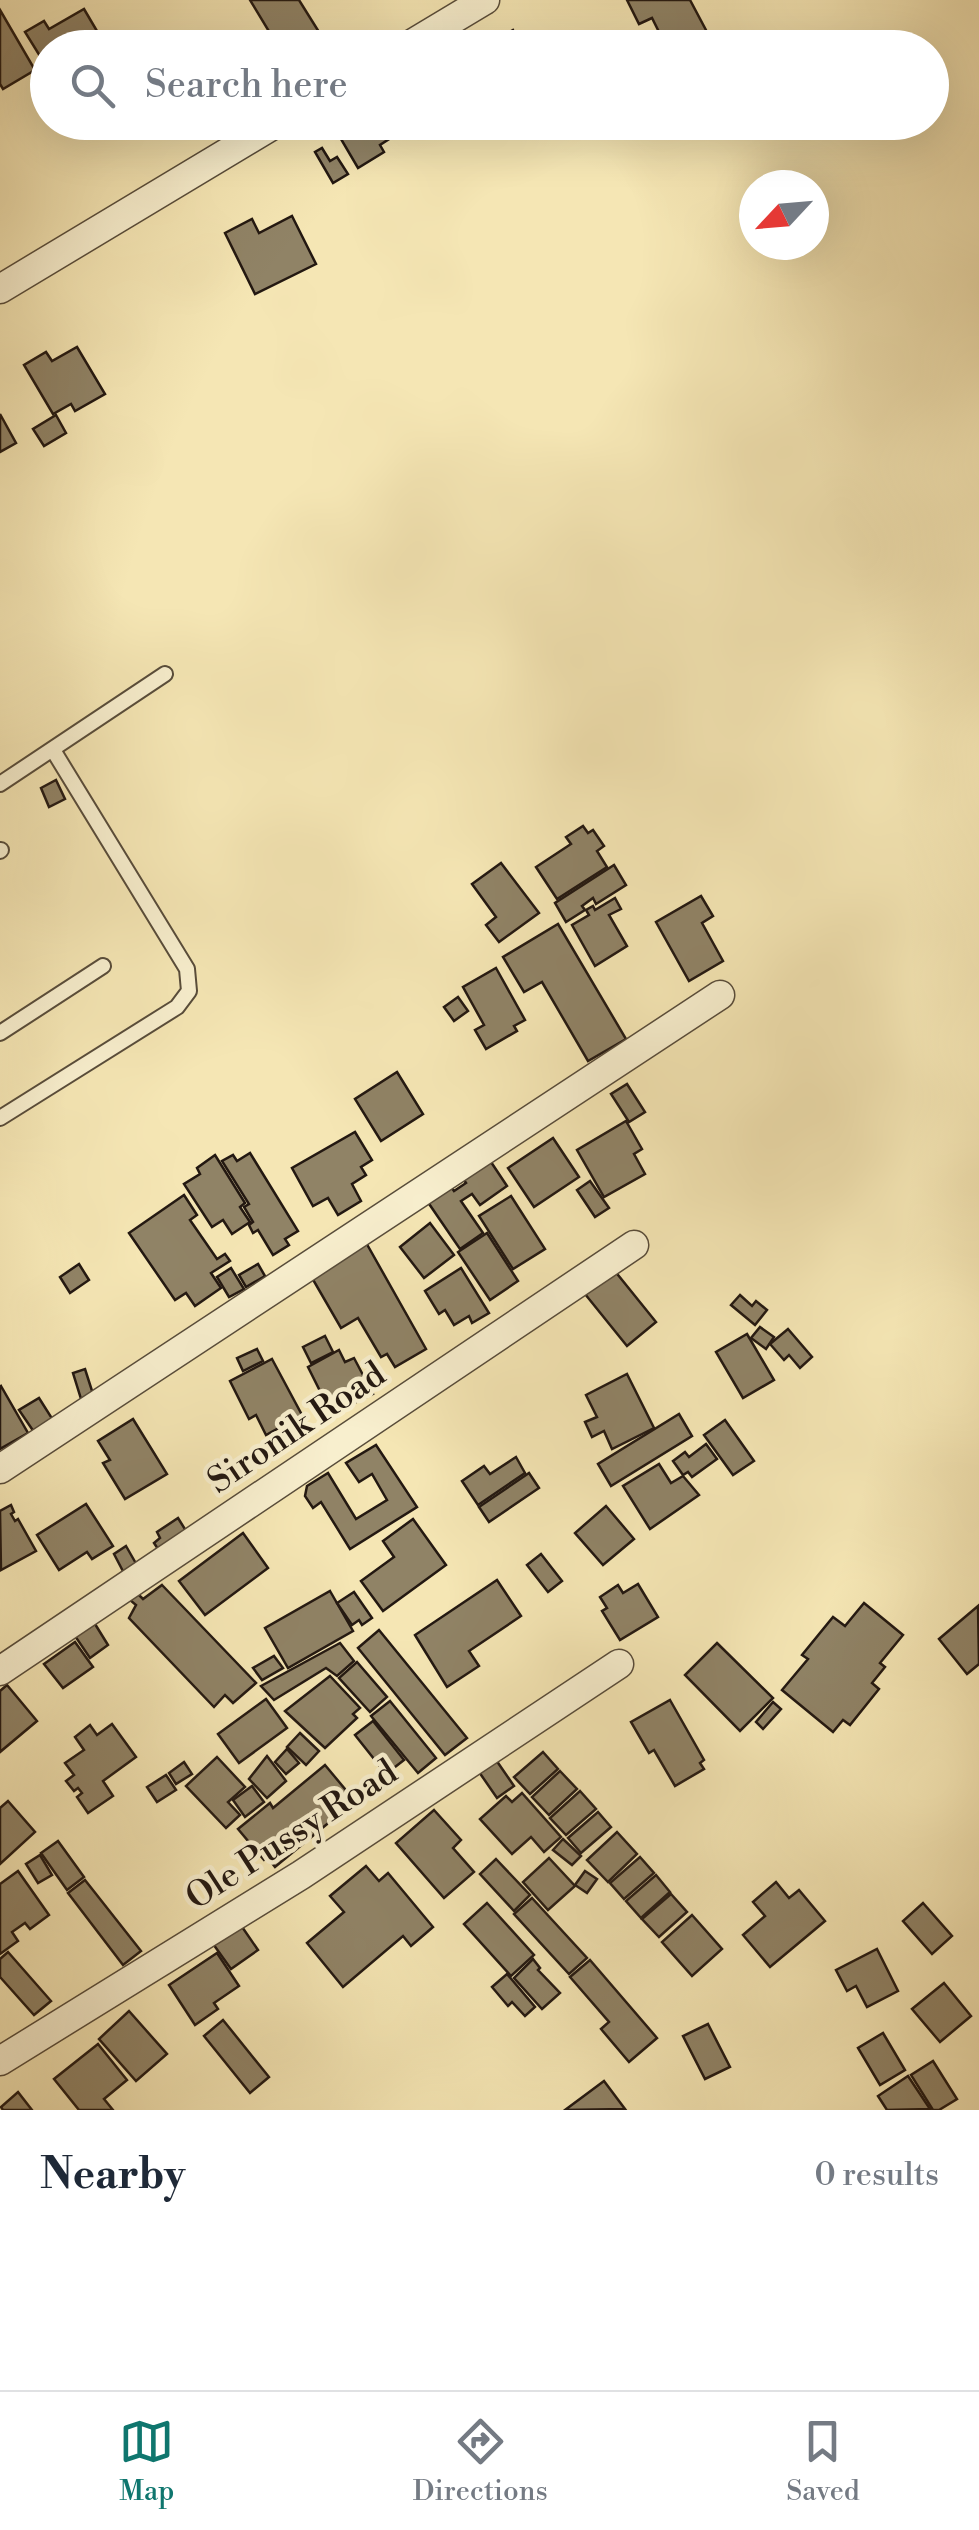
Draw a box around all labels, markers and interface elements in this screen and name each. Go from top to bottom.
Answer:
search box [30,30,949,140]
icon: search [65,58,120,113]
text: Search here [145,62,348,109]
north arrow [739,170,829,260]
street label: Sironik Road [200,1353,394,1503]
street label: Ole Pussy Road [178,1751,406,1920]
text: Nearby [40,2149,185,2202]
text: 0 results [814,2155,939,2195]
tab: Map [119,2414,174,2509]
tab: Directions [413,2414,548,2509]
tab: Saved [786,2414,860,2509]

